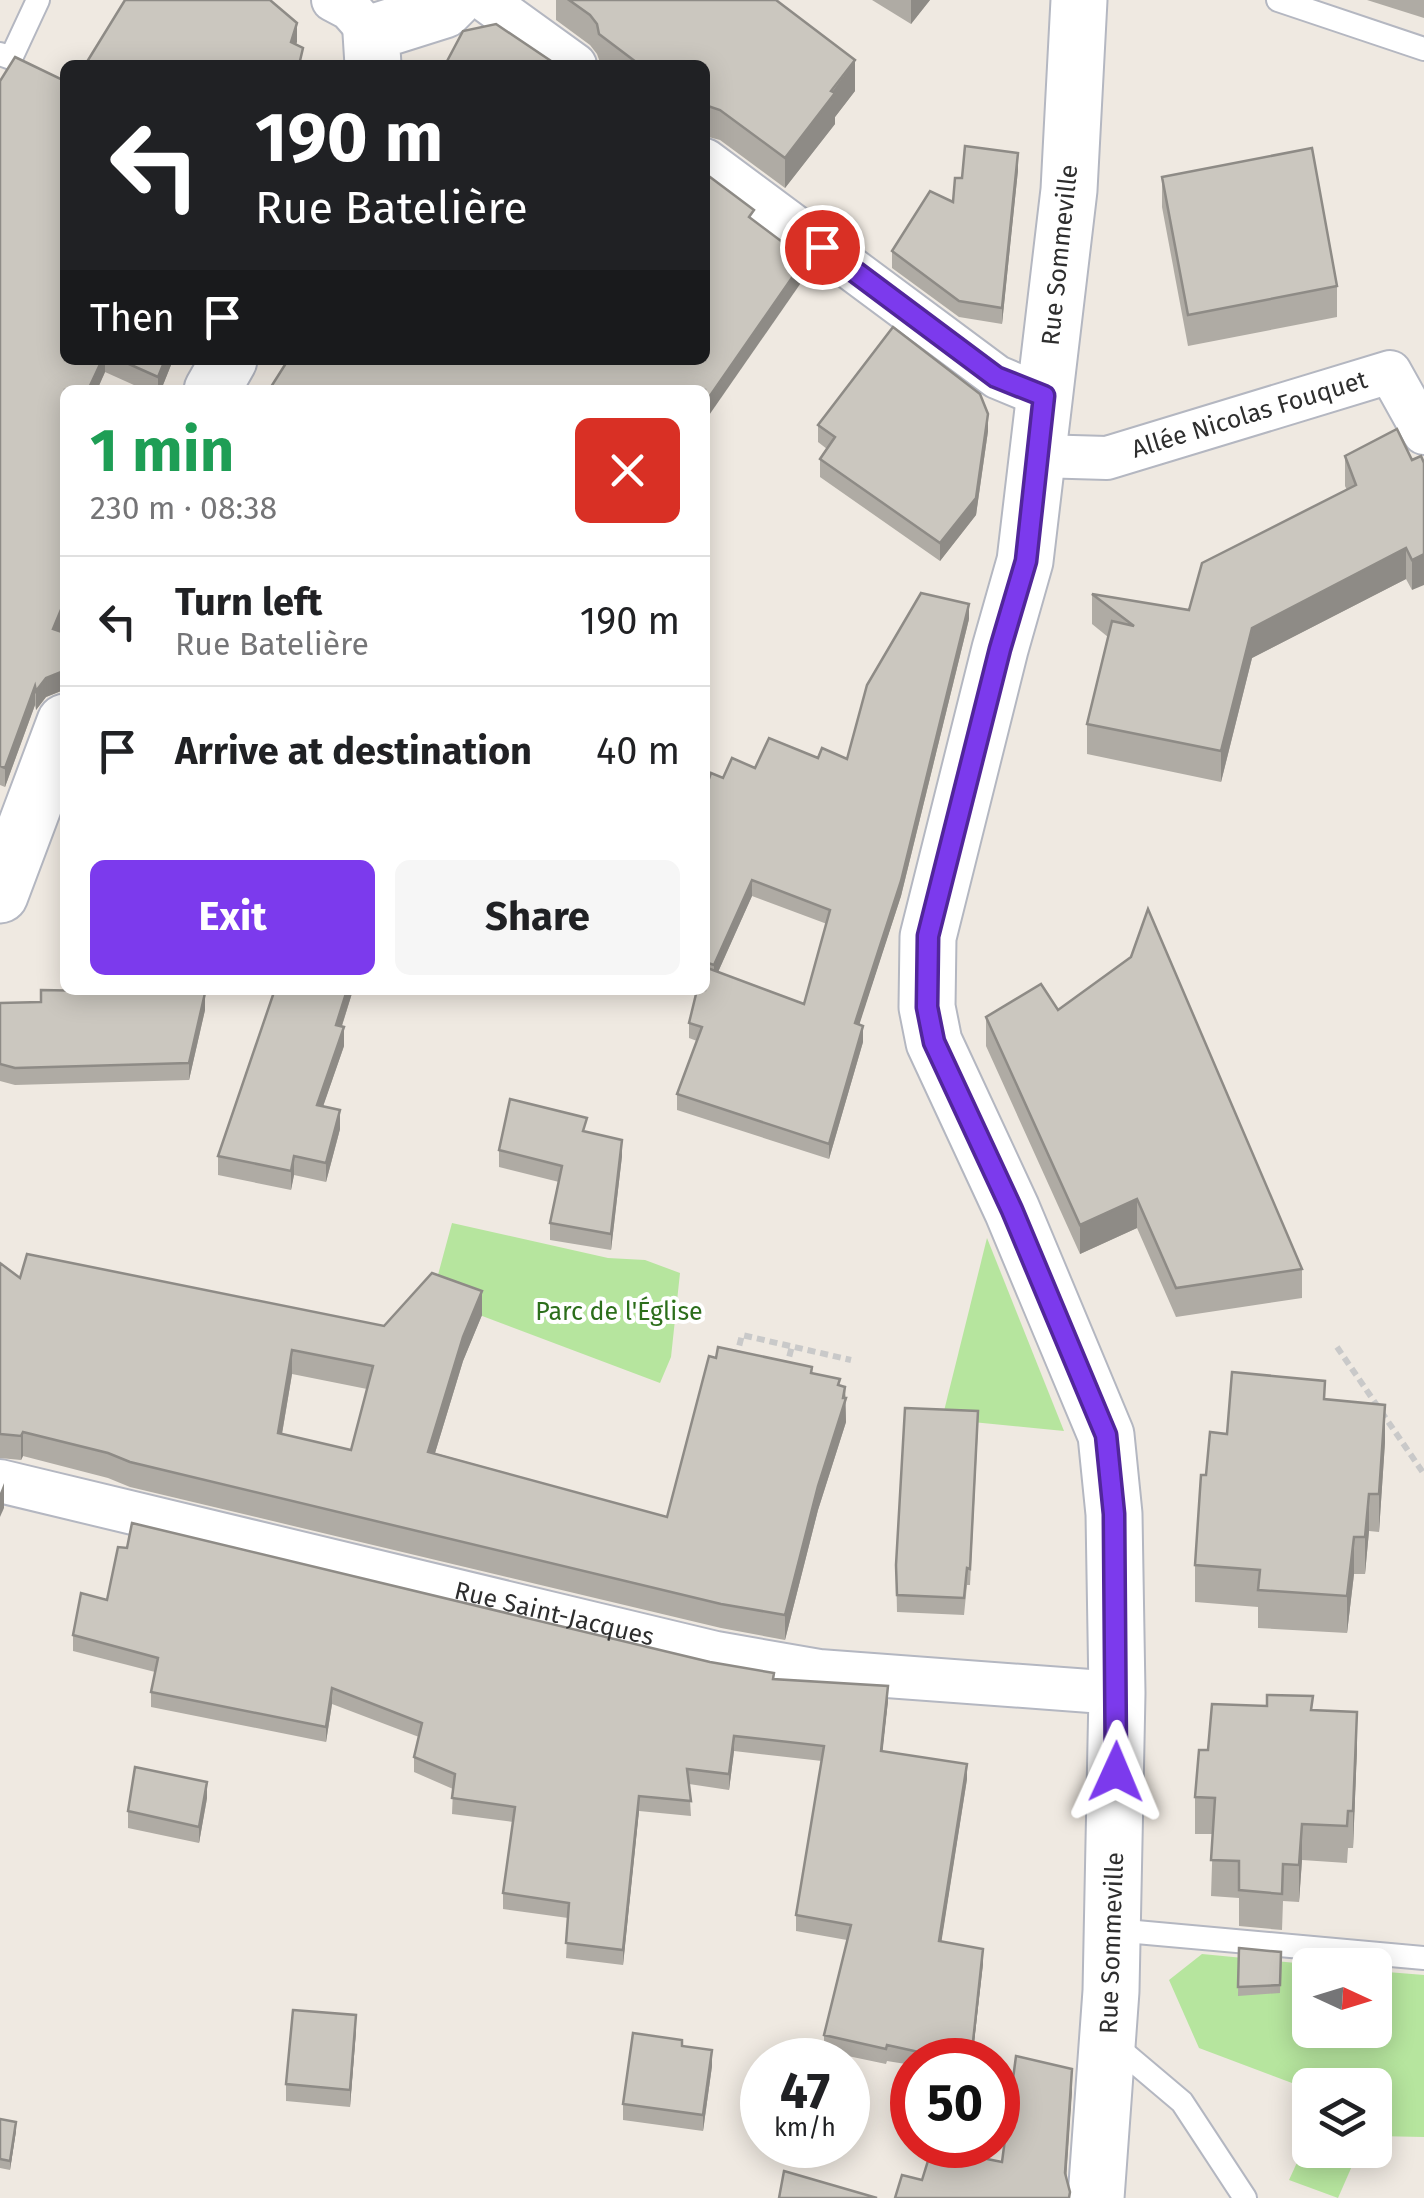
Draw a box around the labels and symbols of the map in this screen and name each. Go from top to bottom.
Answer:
street label: Rue Sommeville [1036,163,1084,347]
pin [780,205,865,290]
street label: Allée Nicolas Fouquet [1128,364,1372,465]
park label: Parc de l'Église [535,1296,703,1327]
street label: Rue Saint-Jacques [451,1576,657,1653]
position arrow [1064,1720,1168,1824]
street label: Rue Sommeville [1094,1852,1130,2034]
north arrow [1292,1948,1392,2048]
speed limit sign: 50 [890,2038,1020,2168]

